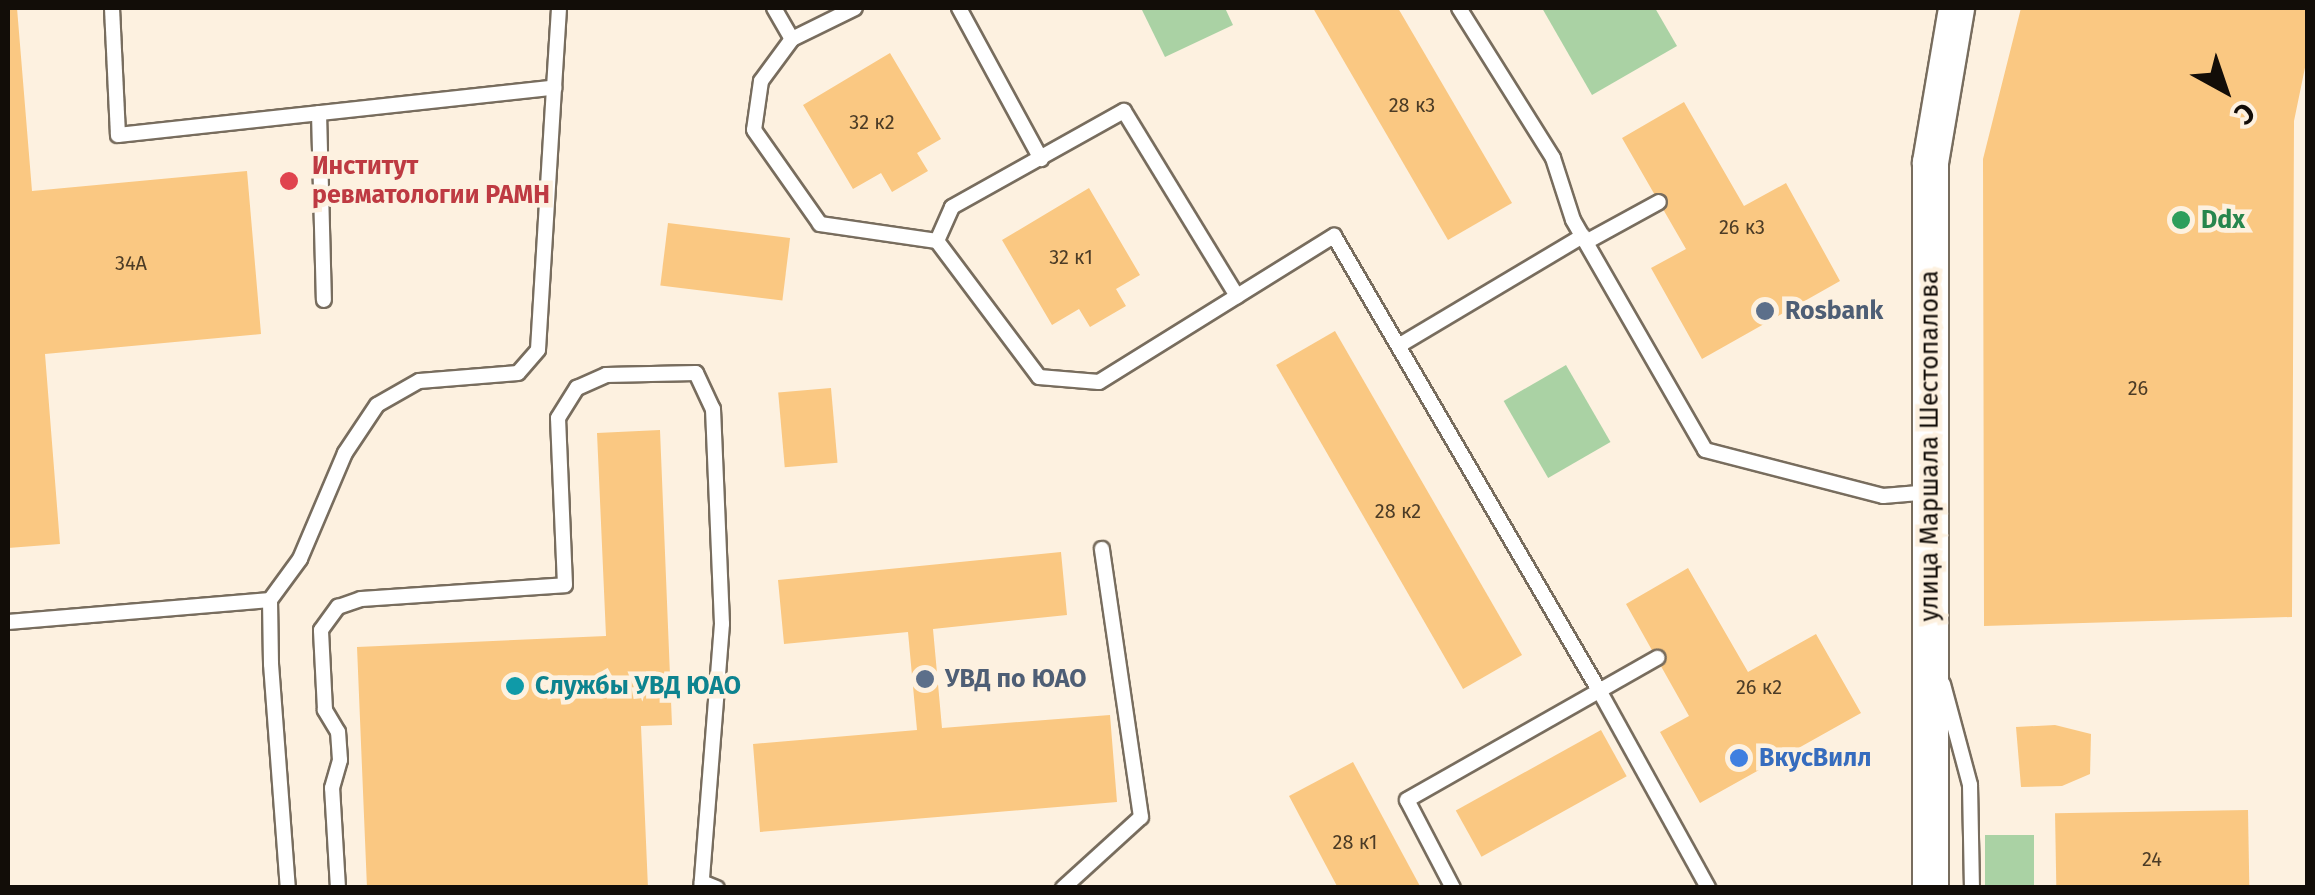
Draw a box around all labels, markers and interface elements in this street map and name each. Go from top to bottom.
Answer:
north arrow [2175,40,2275,140]
house number: 28 к3 [1389,93,1435,117]
text: С [2228,96,2261,131]
house number: 32 к2 [849,110,895,134]
place label: Институт ревматологии РАМН [312,152,550,211]
marker: Институт ревматологии РАМН [276,168,302,194]
place label: Ddx [2201,205,2245,235]
marker: Ddx [2170,209,2192,231]
house number: 26 к3 [1719,215,1765,239]
house number: 32 к1 [1049,245,1093,269]
house number: 34А [115,251,147,275]
street label: улица Маршала Шестопалова [1915,270,1945,622]
place label: Rosbank [1785,296,1883,326]
marker: Rosbank [1754,300,1776,322]
house number: 26 [2128,376,2148,400]
house number: 28 к2 [1375,499,1421,523]
place label: УВД по ЮАО [945,664,1086,694]
marker: УВД по ЮАО [914,668,936,690]
place label: Службы УВД ЮАО [535,671,741,701]
marker: Службы УВД ЮАО [504,675,526,697]
house number: 26 к2 [1736,675,1782,699]
place label: ВкусВилл [1759,743,1872,773]
marker: ВкусВилл [1728,747,1750,769]
house number: 28 к1 [1333,830,1377,854]
house number: 24 [2142,847,2162,871]

